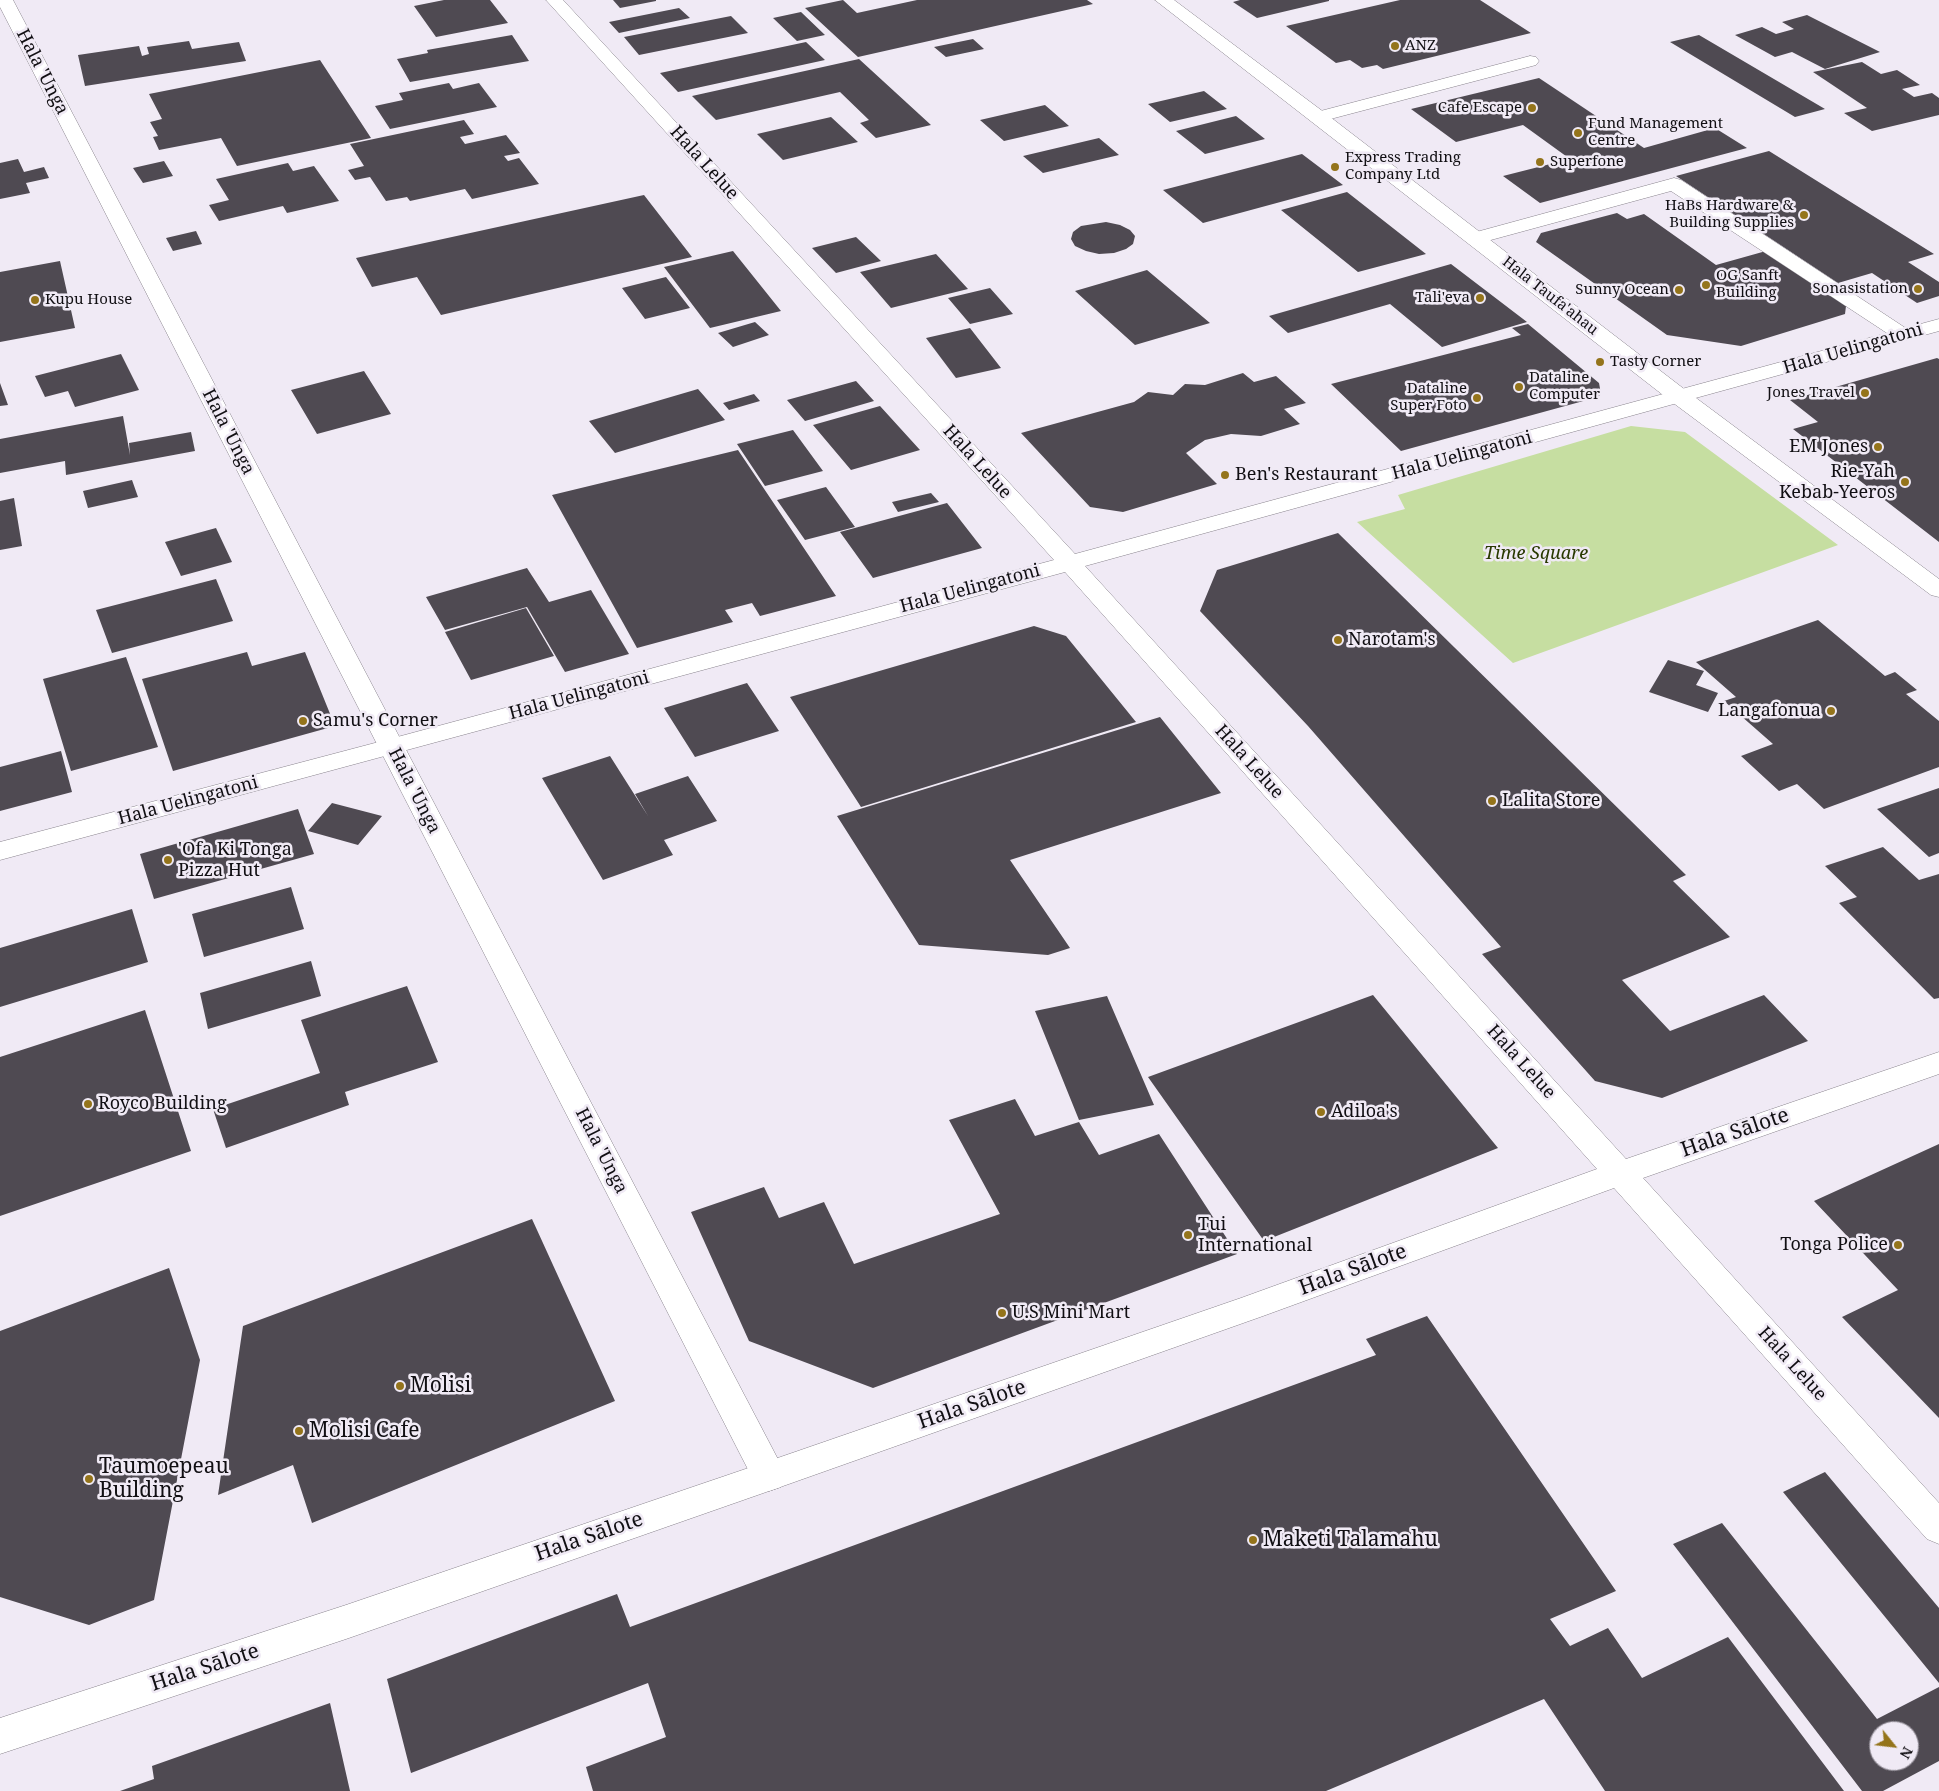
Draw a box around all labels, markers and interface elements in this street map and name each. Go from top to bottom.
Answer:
street label: Hala 'Unga [11,26,73,118]
place label: ANZ [1405,37,1436,55]
marker: ANZ [1389,40,1401,52]
place label: Cafe Escape [1438,99,1522,117]
marker: Cafe Escape [1526,102,1538,114]
place label: Fund Management Centre [1588,115,1723,150]
street label: Hala Lelue [665,121,743,205]
marker: Fund Management Centre [1572,127,1584,139]
place label: Express Trading Company Ltd [1345,149,1461,184]
place label: Superfone [1550,153,1624,171]
marker: Superfone [1534,156,1546,168]
marker: Express Trading Company Ltd [1329,161,1341,173]
place label: HaBs Hardware & Building Supplies [1665,197,1794,232]
marker: HaBs Hardware & Building Supplies [1798,209,1810,221]
street label: Hala Taufa'ahau [1498,253,1602,339]
place label: OG Sanft Building [1716,267,1779,302]
marker: OG Sanft Building [1700,279,1712,291]
place label: Sonasistation [1813,280,1908,298]
place label: Sunny Ocean [1575,281,1669,299]
marker: Sonasistation [1912,283,1924,295]
marker: Sunny Ocean [1673,284,1685,296]
place label: Tali'eva [1415,289,1470,307]
place label: Kupu House [45,291,132,309]
marker: Tali'eva [1474,292,1486,304]
marker: Kupu House [29,294,41,306]
street label: Hala Uelingatoni [1781,319,1925,379]
place label: Tasty Corner [1610,353,1701,371]
marker: Tasty Corner [1594,356,1606,368]
place label: Dataline Computer [1529,369,1600,404]
place label: Dataline Super Foto [1390,380,1467,415]
marker: Dataline Computer [1513,381,1525,393]
place label: Jones Travel [1767,384,1855,402]
street label: Hala 'Unga [197,386,259,478]
marker: Jones Travel [1859,387,1871,399]
marker: Dataline Super Foto [1471,392,1483,404]
street label: Hala Lelue [938,420,1016,504]
street label: Hala Uelingatoni [1390,427,1534,485]
place label: EM Jones [1789,436,1868,458]
marker: EM Jones [1872,441,1884,453]
place label: Rie-Yah Kebab-Yeeros [1779,461,1895,504]
place label: Ben's Restaurant [1235,464,1378,486]
marker: Ben's Restaurant [1219,469,1231,481]
marker: Rie-Yah Kebab-Yeeros [1899,476,1911,488]
park label: Time Square [1484,543,1588,565]
street label: Hala Uelingatoni [898,560,1042,618]
place label: Narotam's [1348,629,1436,651]
marker: Narotam's [1332,634,1344,646]
street label: Hala Uelingatoni [507,667,651,725]
place label: Langafonua [1718,700,1821,722]
marker: Langafonua [1825,705,1837,717]
place label: Samu's Corner [313,710,438,732]
marker: Samu's Corner [297,715,309,727]
street label: Hala Lelue [1210,720,1288,804]
street label: Hala 'Unga [383,745,445,837]
street label: Hala Uelingatoni [116,772,260,830]
place label: Lalita Store [1502,790,1600,812]
marker: Lalita Store [1486,795,1498,807]
place label: 'Ofa Ki Tonga Pizza Hut [178,839,292,882]
marker: 'Ofa Ki Tonga Pizza Hut [162,854,174,866]
street label: Hala Lelue [1482,1020,1560,1104]
place label: Royco Building [98,1093,227,1115]
marker: Royco Building [82,1098,94,1110]
place label: Adiloa's [1331,1101,1398,1123]
street label: Hala Sālote [1678,1103,1792,1163]
street label: Hala 'Unga [570,1105,632,1197]
marker: Adiloa's [1315,1106,1327,1118]
place label: Tui International [1198,1214,1312,1256]
marker: Tui International [1182,1229,1194,1241]
place label: Tonga Police [1780,1234,1888,1256]
street label: Hala Sālote [1296,1239,1410,1301]
marker: Tonga Police [1892,1239,1904,1251]
place label: U.S Mini Mart [1012,1302,1130,1324]
marker: U.S Mini Mart [996,1307,1008,1319]
street label: Hala Lelue [1753,1322,1831,1406]
place label: Molisi [410,1373,471,1399]
street label: Hala Sālote [915,1375,1029,1435]
marker: Molisi [394,1380,406,1392]
place label: Molisi Cafe [309,1418,419,1444]
marker: Molisi Cafe [293,1425,305,1437]
place label: Taumoepeau Building [99,1454,229,1504]
marker: Taumoepeau Building [83,1473,95,1485]
street label: Hala Sālote [532,1507,646,1567]
place label: Maketi Talamahu [1263,1527,1438,1553]
marker: Maketi Talamahu [1247,1534,1259,1546]
street label: Hala Sālote [147,1639,263,1697]
north arrow [1869,1721,1919,1771]
text: N [1896,1744,1918,1762]

